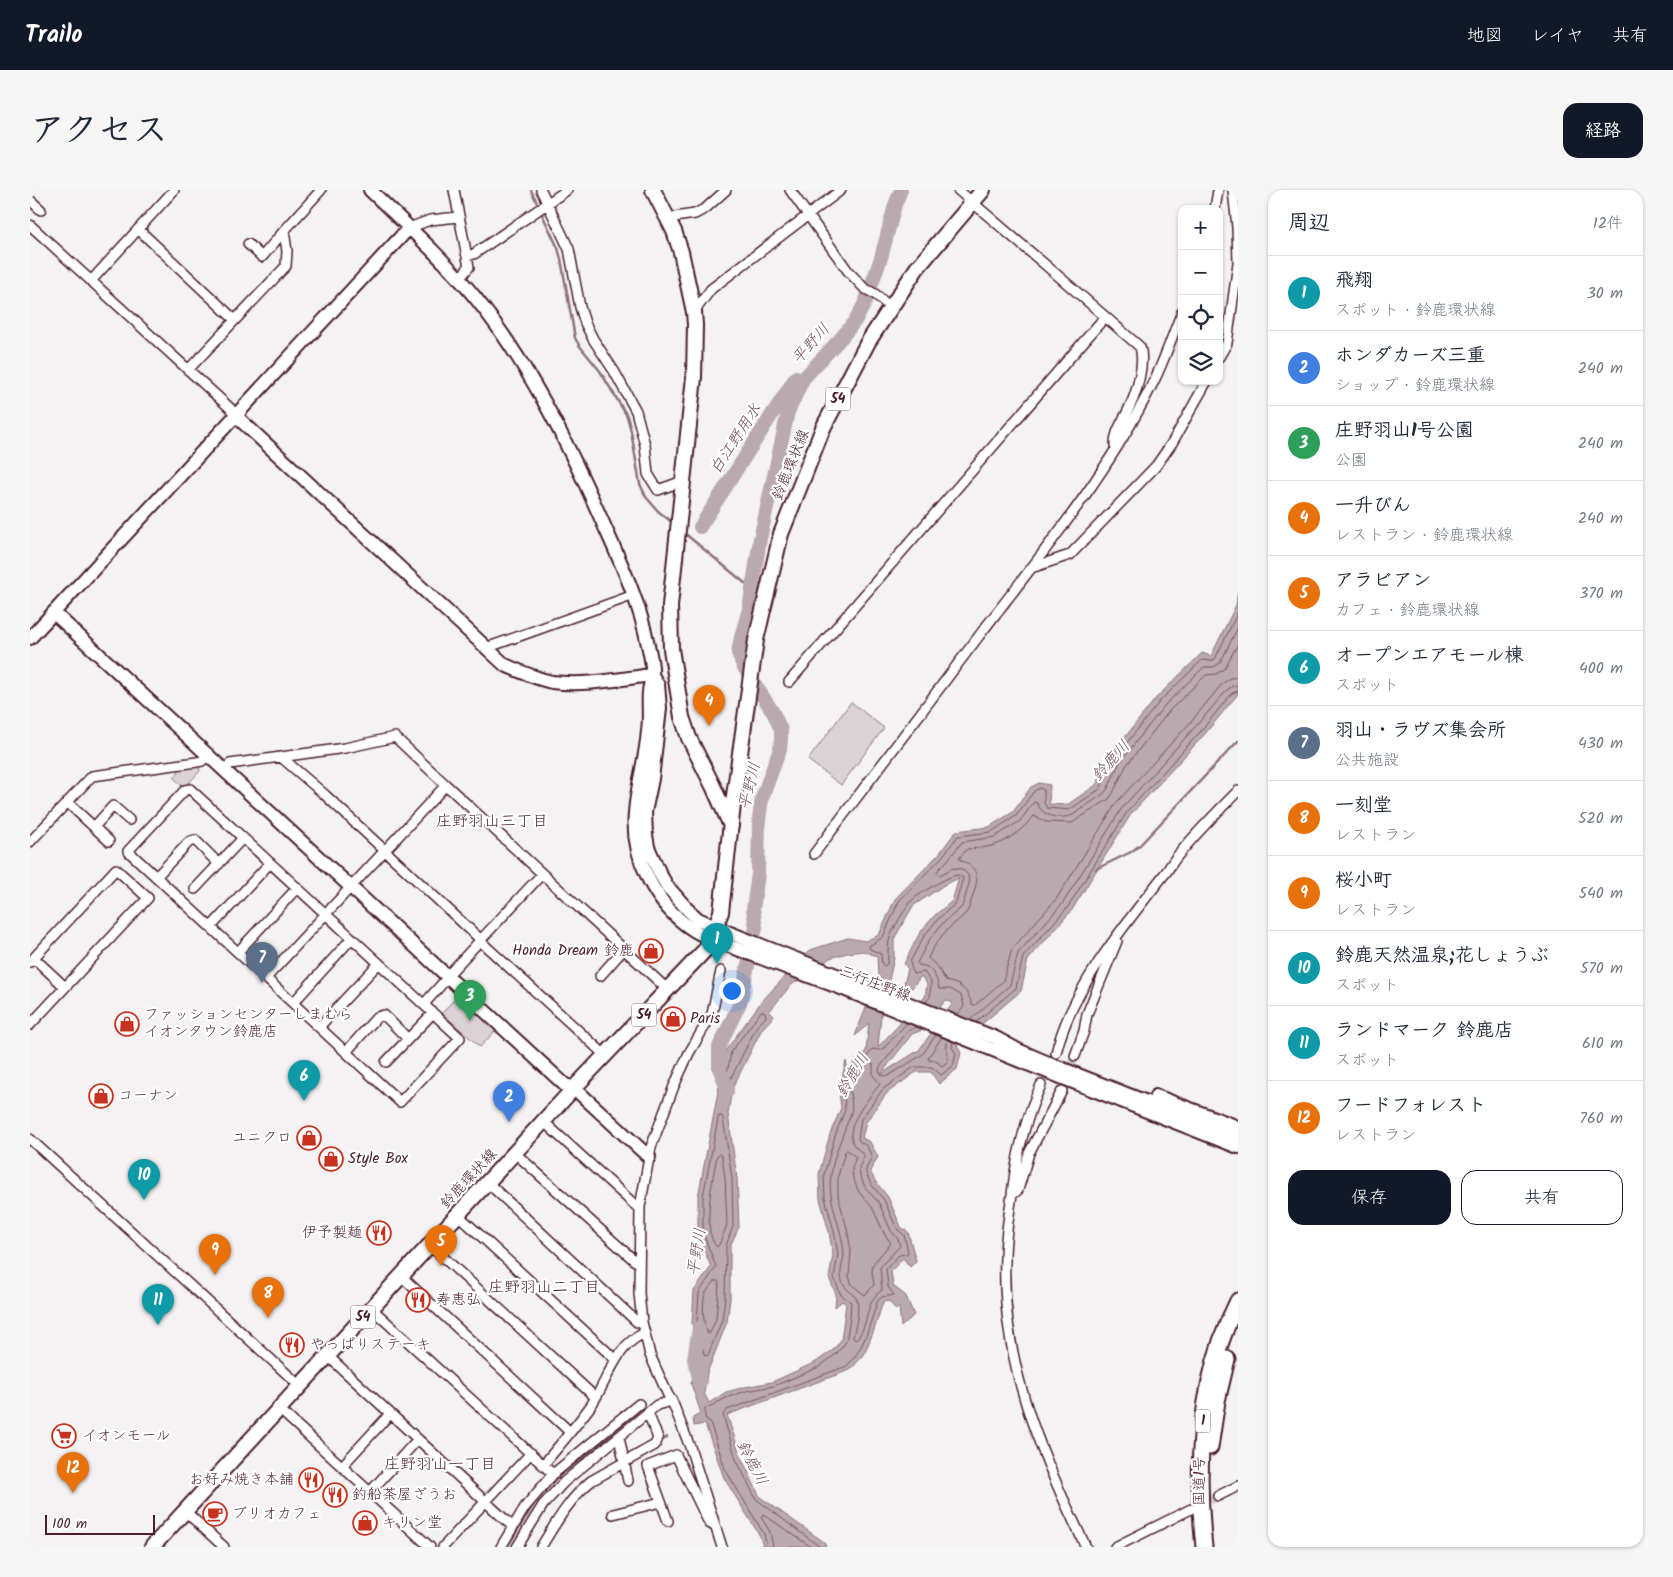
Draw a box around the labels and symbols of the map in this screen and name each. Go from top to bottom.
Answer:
water label: 平野川 [786,318,836,370]
road number: 54 [826,388,850,410]
water label: 白江野用水 [704,399,768,479]
street label: 鈴鹿環状線 [766,426,816,504]
pin: 4 [693,685,725,726]
water label: 鈴鹿川 [1086,735,1136,787]
water label: 平野川 [732,760,768,812]
district label: 庄野羽山三丁目 [436,809,548,834]
pin: 1 [701,923,733,964]
shop icon: Honda Dream 鈴鹿 [638,938,664,964]
place label: Honda Dream 鈴鹿 [512,939,634,963]
pin: 7 [246,942,278,983]
street label: 三行庄野線 [836,959,914,1009]
your location [719,978,745,1004]
pin: 3 [454,980,486,1021]
place label: ファッションセンターしまむら イオンタウン鈴鹿店 [144,1003,353,1044]
road number: 54 [632,1004,656,1026]
shop icon: Paris [660,1006,686,1032]
place label: Paris [690,1007,721,1031]
shop icon: ファッションセンターしまむら イオンタウン鈴鹿店 [114,1011,140,1037]
water label: 鈴鹿川 [830,1048,876,1102]
pin: 6 [288,1060,320,1101]
pin: 2 [493,1081,525,1122]
shop icon: コーナン [88,1083,114,1109]
place label: コーナン [118,1084,178,1108]
shop icon: ユニクロ [296,1125,322,1151]
place label: ユニクロ [232,1126,292,1150]
street label: 鈴鹿環状線 [435,1143,503,1215]
shop icon: Style Box [318,1146,344,1172]
place label: Style Box [348,1147,409,1171]
pin: 10 [128,1159,160,1200]
restaurant icon: 伊予製麺 [366,1220,392,1246]
place label: 伊予製麺 [302,1221,362,1245]
pin: 5 [425,1225,457,1266]
water label: 平野川 [681,1226,713,1278]
pin: 9 [199,1234,231,1275]
district label: 庄野羽山二丁目 [488,1275,600,1300]
pin: 8 [252,1277,284,1318]
pin: 11 [142,1284,174,1325]
restaurant icon: 寿恵弘 [405,1287,431,1313]
place label: 寿恵弘 [436,1288,481,1312]
road number: 54 [350,1306,376,1328]
restaurant icon: やっぱりステーキ [279,1332,305,1358]
place label: やっぱりステーキ [310,1333,431,1357]
road number: 1 [1196,1410,1210,1432]
supermarket icon: イオンモール [51,1423,77,1449]
place label: イオンモール [82,1424,171,1448]
water label: 鈴鹿川 [730,1436,774,1490]
pin: 12 [57,1452,89,1493]
district label: 庄野羽山一丁目 [384,1452,496,1477]
street label: 国道1号 [1188,1456,1212,1506]
restaurant icon: お好み焼き本舗 [298,1467,324,1493]
place label: お好み焼き本舗 [189,1468,294,1492]
restaurant icon: 釣船茶屋ざうお [322,1482,348,1508]
place label: 釣船茶屋ざうお [352,1483,457,1507]
cafe icon: ブリオカフェ [202,1501,228,1527]
place label: ブリオカフェ [232,1502,322,1526]
shop icon: キリン堂 [352,1510,378,1536]
place label: キリン堂 [382,1511,442,1535]
scale bar [45,1512,155,1535]

